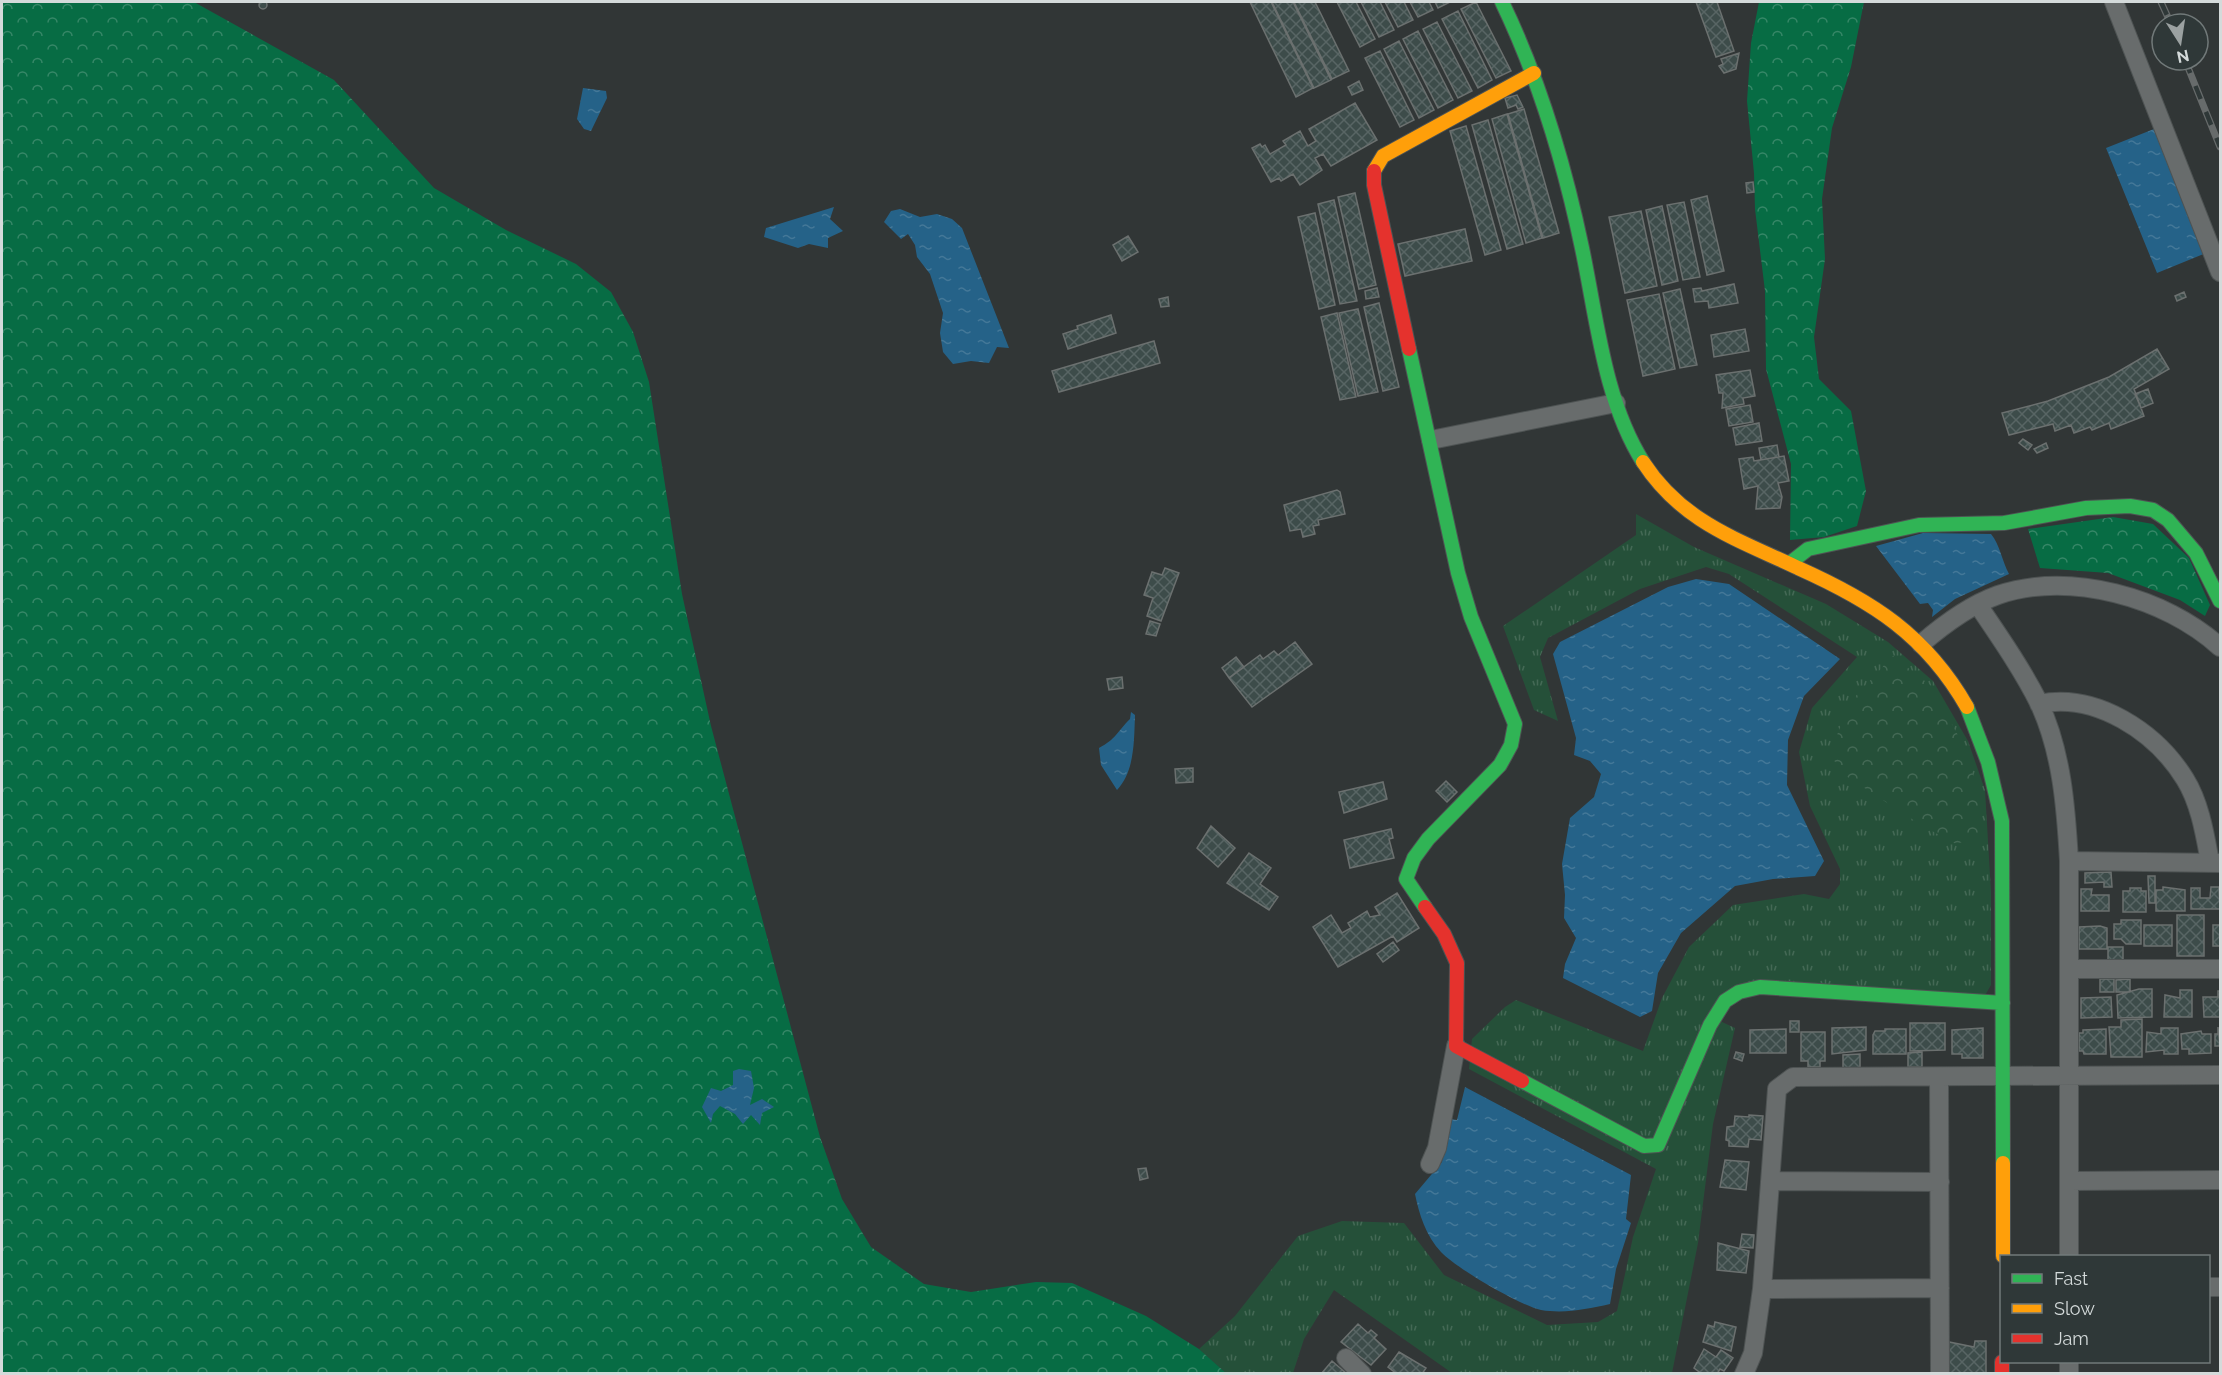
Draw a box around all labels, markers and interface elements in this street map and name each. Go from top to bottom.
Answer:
north arrow [2150,12,2210,72]
text: N [2175,46,2191,67]
legend [2000,1255,2210,1363]
text: Fast [2054,1268,2088,1289]
text: Slow [2054,1298,2095,1319]
text: Jam [2054,1328,2089,1349]

